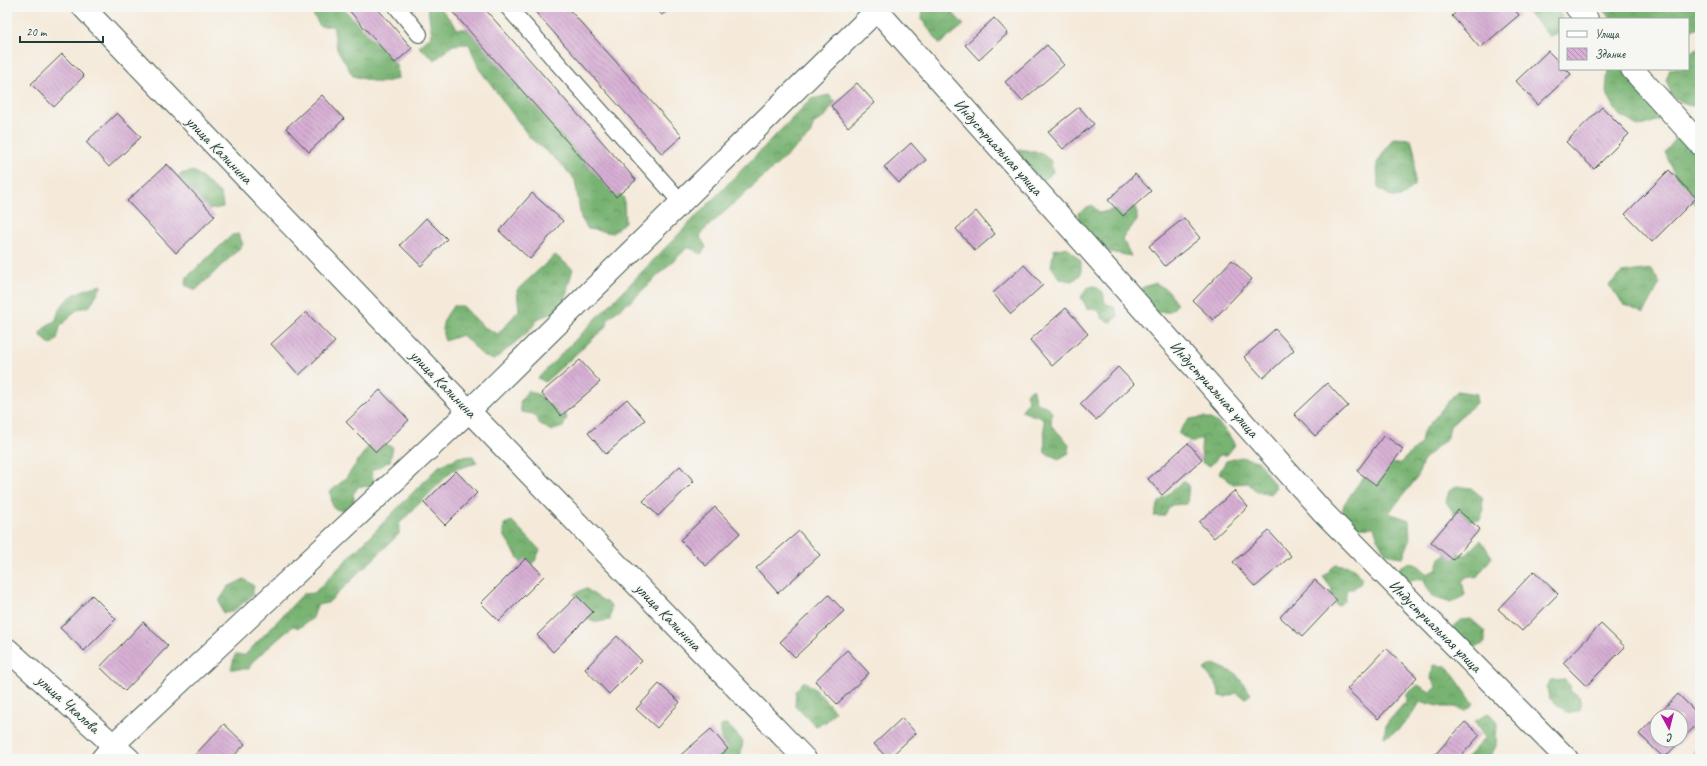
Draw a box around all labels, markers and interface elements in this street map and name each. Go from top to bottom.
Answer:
scale bar [20,18,103,44]
legend [1559,18,1689,70]
text: 20 m [26,24,48,40]
text: Улица [1595,26,1620,42]
text: Здание [1595,46,1626,62]
street label: Индустриальная улица [949,95,1048,201]
street label: улица Калинина [181,111,257,189]
street label: Индустриальная улица [1165,337,1264,443]
street label: улица Калинина [405,345,481,423]
street label: Индустриальная улица [1384,575,1487,678]
street label: улица Калинина [630,578,706,656]
street label: улица Чкалова [31,670,105,739]
north arrow [1649,708,1689,748]
text: С [1665,731,1674,745]

